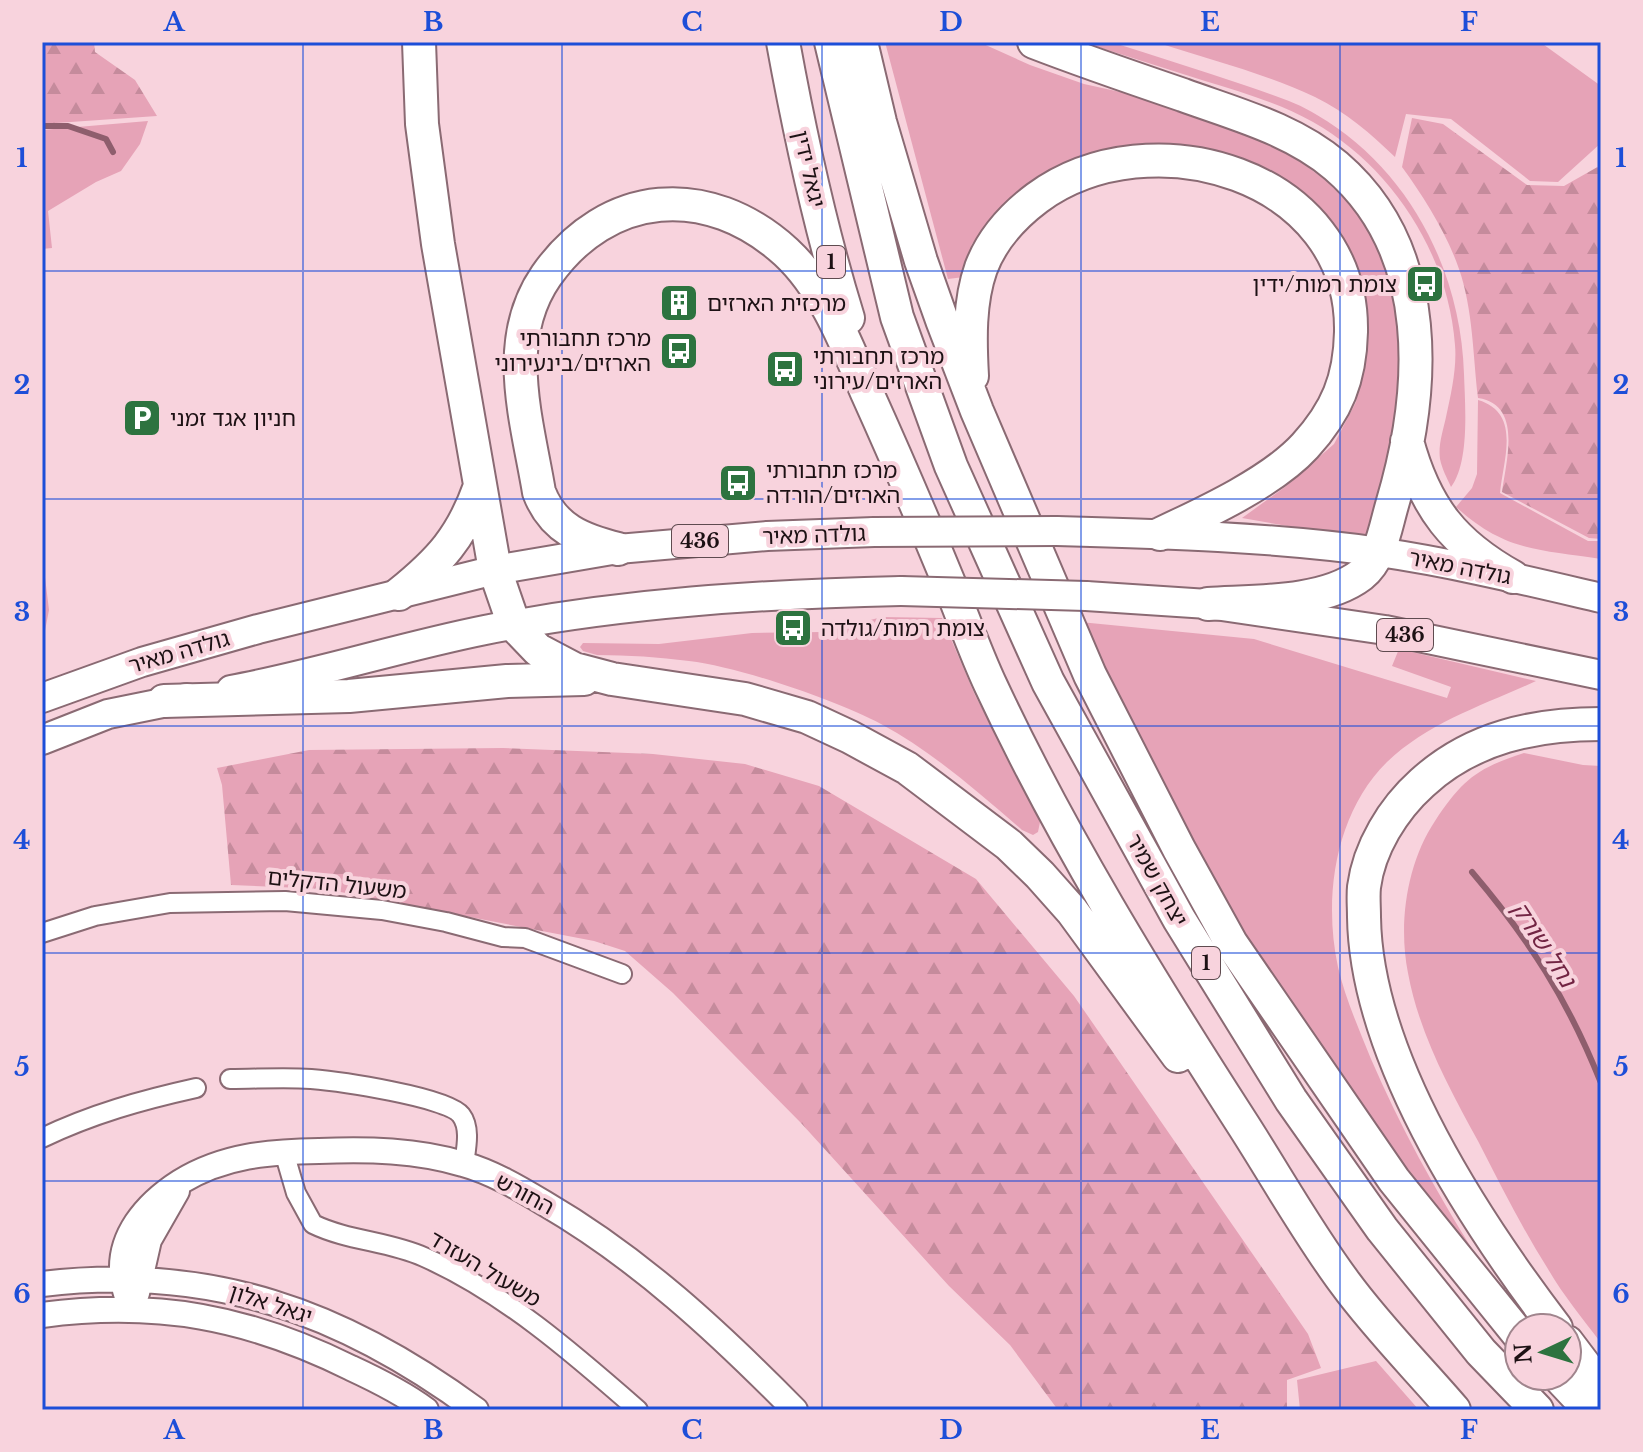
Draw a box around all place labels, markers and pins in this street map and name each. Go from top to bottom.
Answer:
bus stop icon: צומת רמות/ידין [1404,263,1446,305]
place label: צומת רמות/ידין [1252,271,1397,298]
building icon: מרכזית הארזים [658,282,700,324]
place label: מרכזית הארזים [707,290,846,317]
place label: מרכז תחבורתי הארזים/בינעירוני [494,325,651,377]
bus stop icon: מרכז תחבורתי הארזים/בינעירוני [658,330,700,372]
place label: מרכז תחבורתי הארזים/עירוני [813,343,944,395]
bus stop icon: מרכז תחבורתי הארזים/עירוני [764,348,806,390]
parking icon: חניון אגד זמני [121,397,163,439]
place label: חניון אגד זמני [170,405,296,432]
place label: מרכז תחבורתי הארזים/הורדה [766,457,900,509]
bus stop icon: מרכז תחבורתי הארזים/הורדה [717,462,759,504]
bus stop icon: צומת רמות/גולדה [772,607,814,649]
place label: צומת רמות/גולדה [821,615,985,642]

